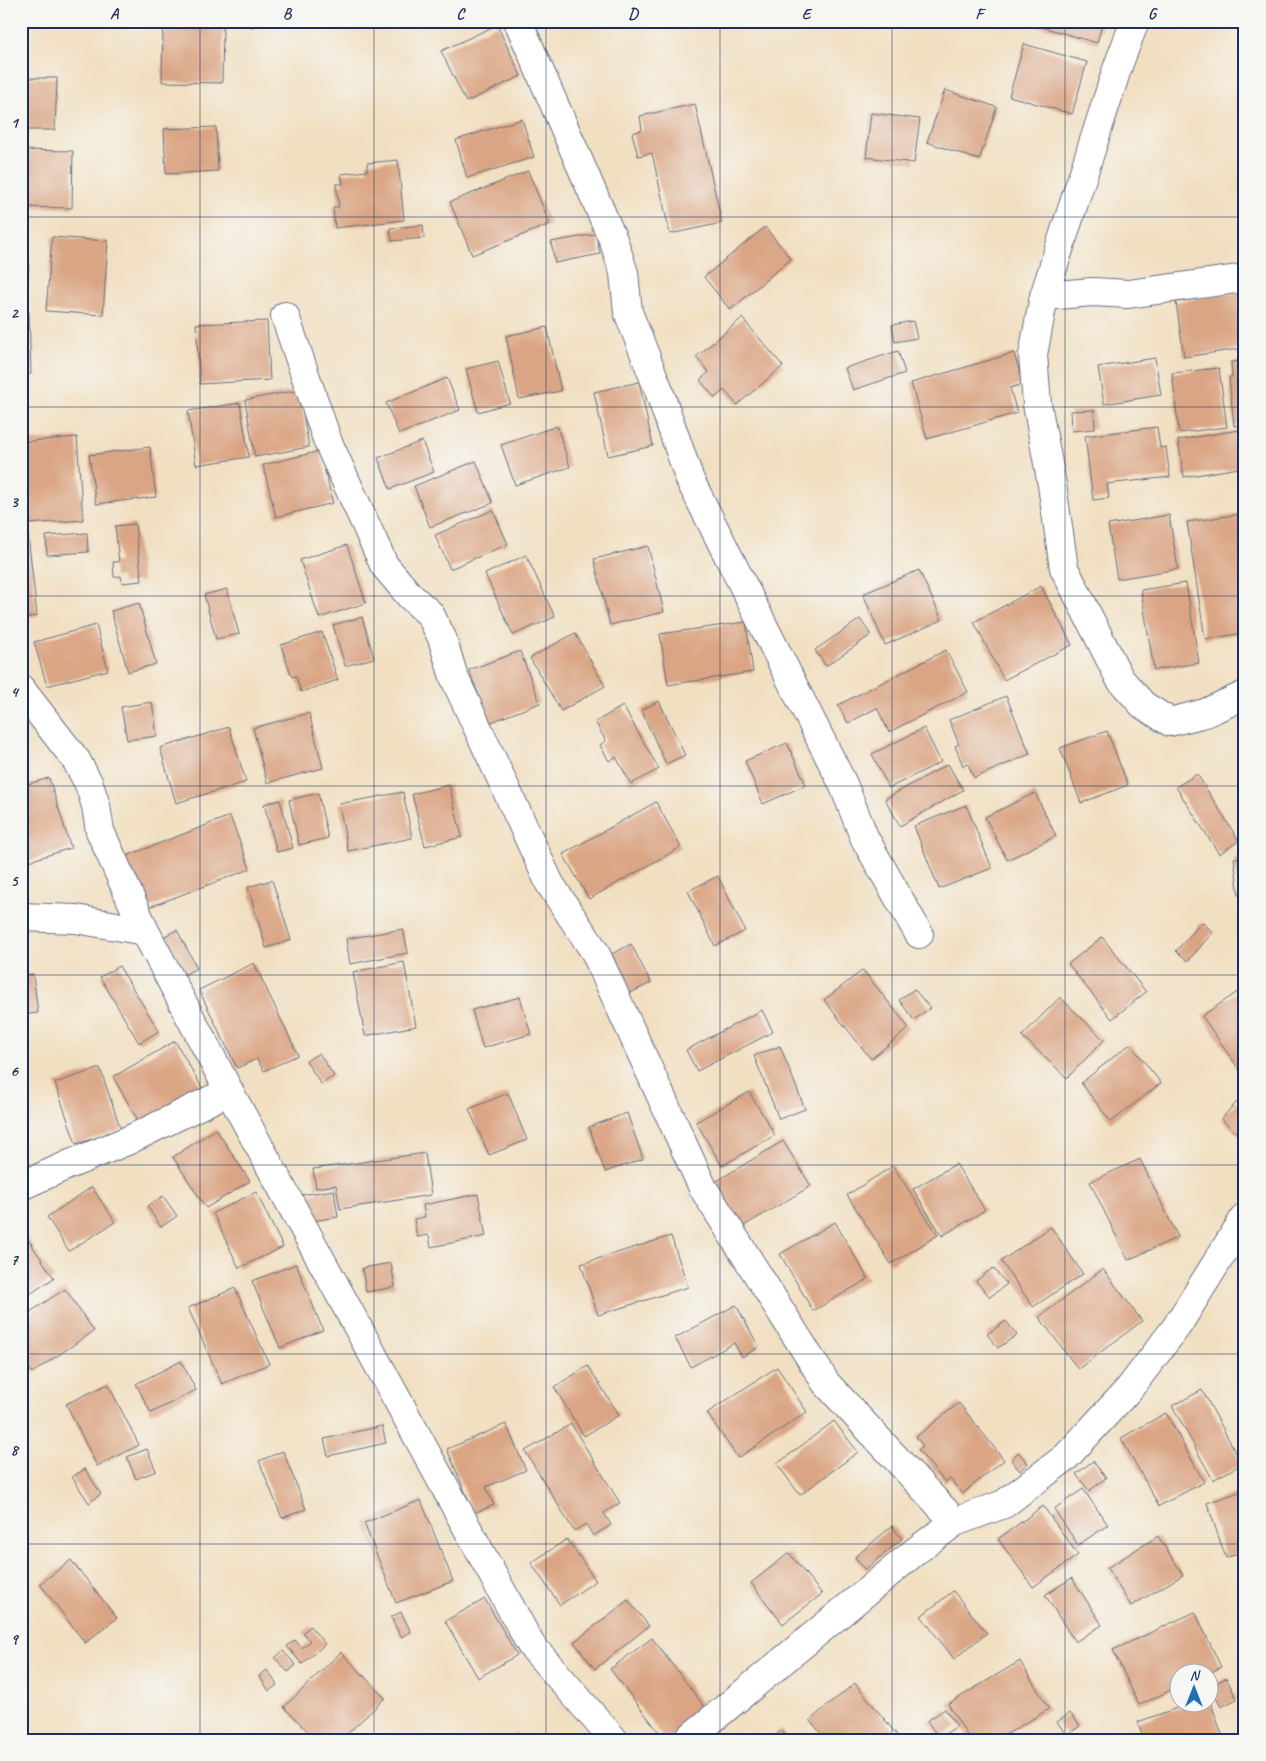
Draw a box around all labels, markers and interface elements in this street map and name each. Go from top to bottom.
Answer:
text: A [110,4,120,24]
text: B [283,4,293,24]
text: C [456,4,466,24]
text: D [628,4,639,24]
text: E [802,4,813,24]
text: F [975,4,986,24]
text: G [1148,4,1158,24]
text: 1 [10,113,19,133]
text: 2 [10,303,19,323]
text: 3 [10,492,19,512]
text: 4 [10,682,19,702]
text: 5 [11,871,20,891]
text: 6 [10,1061,19,1081]
text: 7 [10,1250,19,1270]
text: 8 [10,1440,19,1460]
text: 9 [10,1629,19,1649]
north arrow [1168,1664,1218,1714]
text: N [1190,1667,1201,1684]

